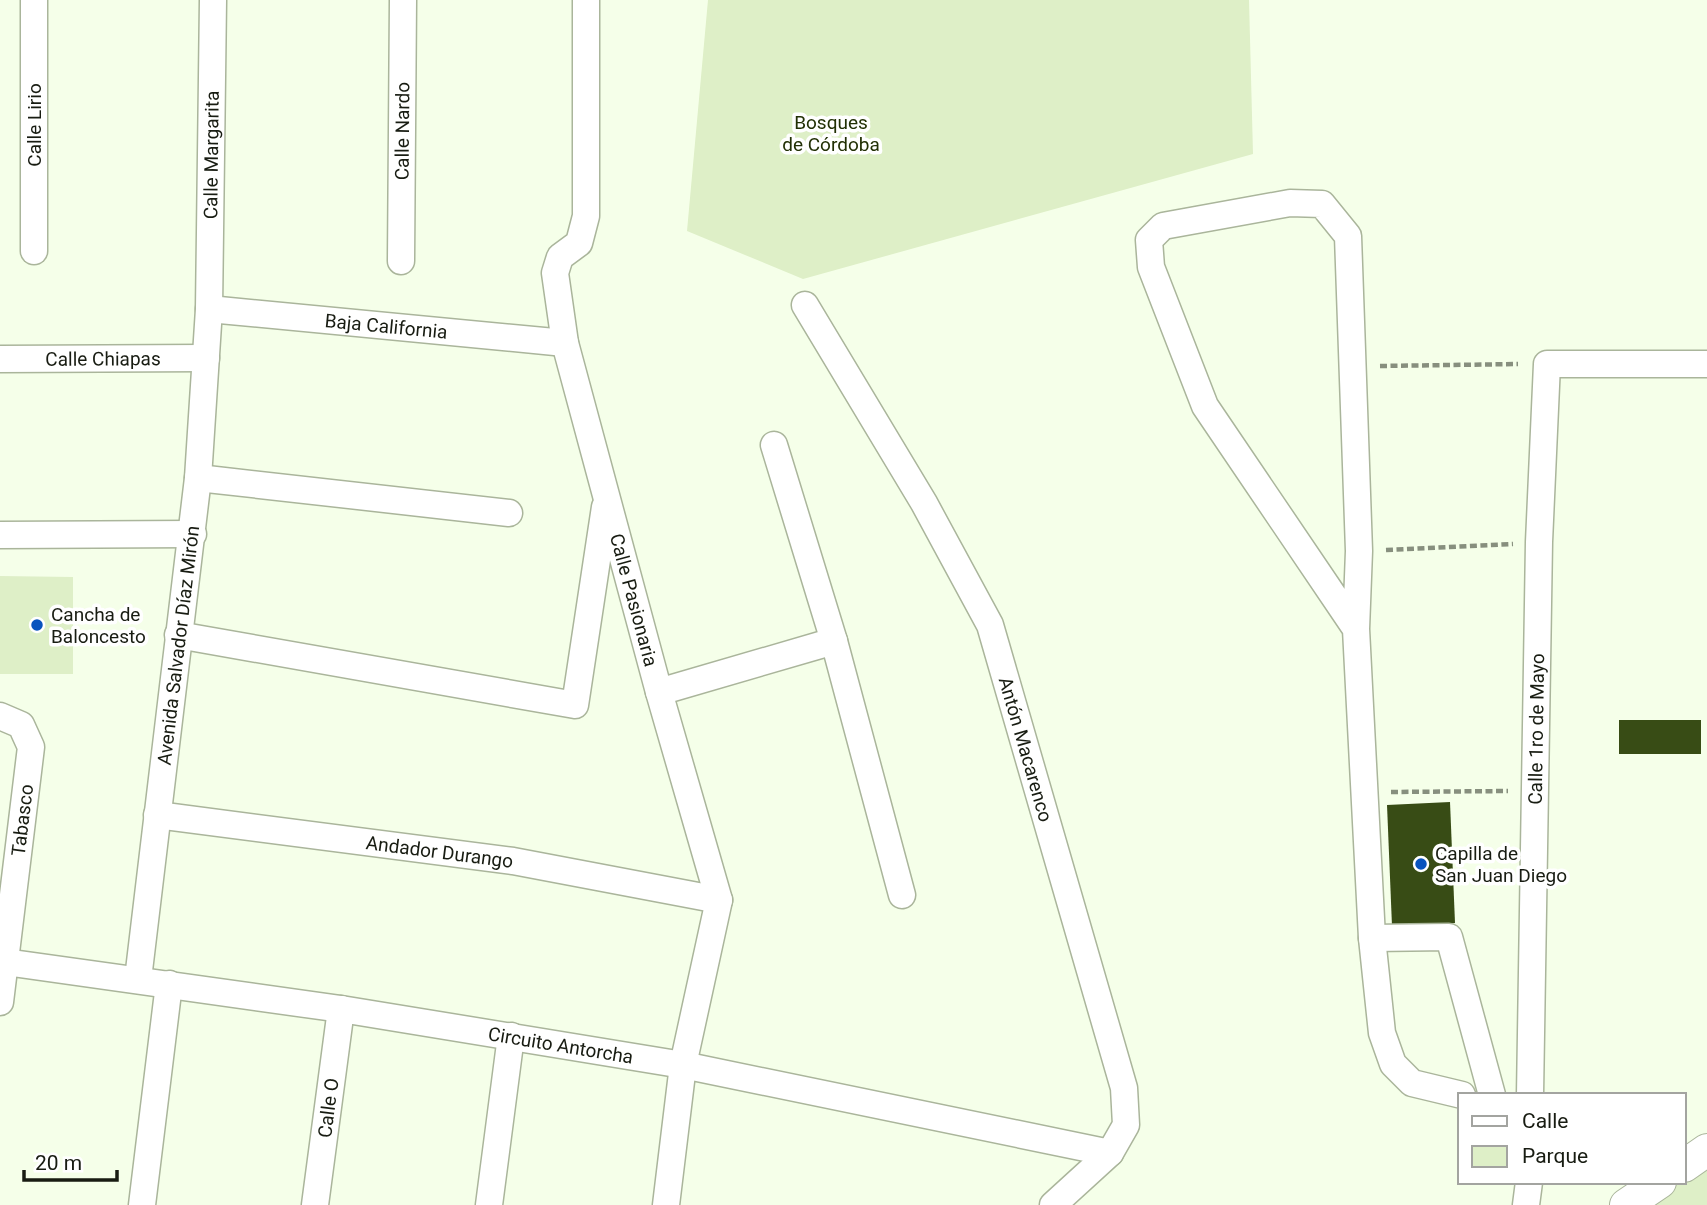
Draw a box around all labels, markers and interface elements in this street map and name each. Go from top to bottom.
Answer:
street label: Calle Nardo [391,82,414,180]
street label: Calle Lirio [23,83,46,167]
street label: Calle Margarita [199,91,224,219]
park label: Bosques de Córdoba [782,111,880,156]
street label: Baja California [324,309,449,344]
street label: Calle Chiapas [45,347,161,371]
street label: Avenida Salvador Díaz Mirón [153,524,204,766]
street label: Calle Pasionaria [605,531,663,669]
place label: Cancha de Baloncesto [51,603,146,648]
marker: Cancha de Baloncesto [29,617,45,633]
street label: Calle 1ro de Mayo [1524,653,1549,805]
street label: Antón Macarenco [994,674,1057,825]
street label: Tabasco [7,783,38,857]
street label: Andador Durango [365,831,514,873]
place label: Capilla de San Juan Diego [1435,842,1567,887]
marker: Capilla de San Juan Diego [1413,856,1429,872]
street label: Circuito Antorcha [486,1022,635,1069]
street label: Calle O [313,1077,344,1139]
legend [1458,1093,1686,1184]
text: Calle [1522,1109,1568,1133]
scale bar [24,1138,117,1182]
text: Parque [1522,1144,1588,1168]
text: 20 m [35,1151,82,1175]

